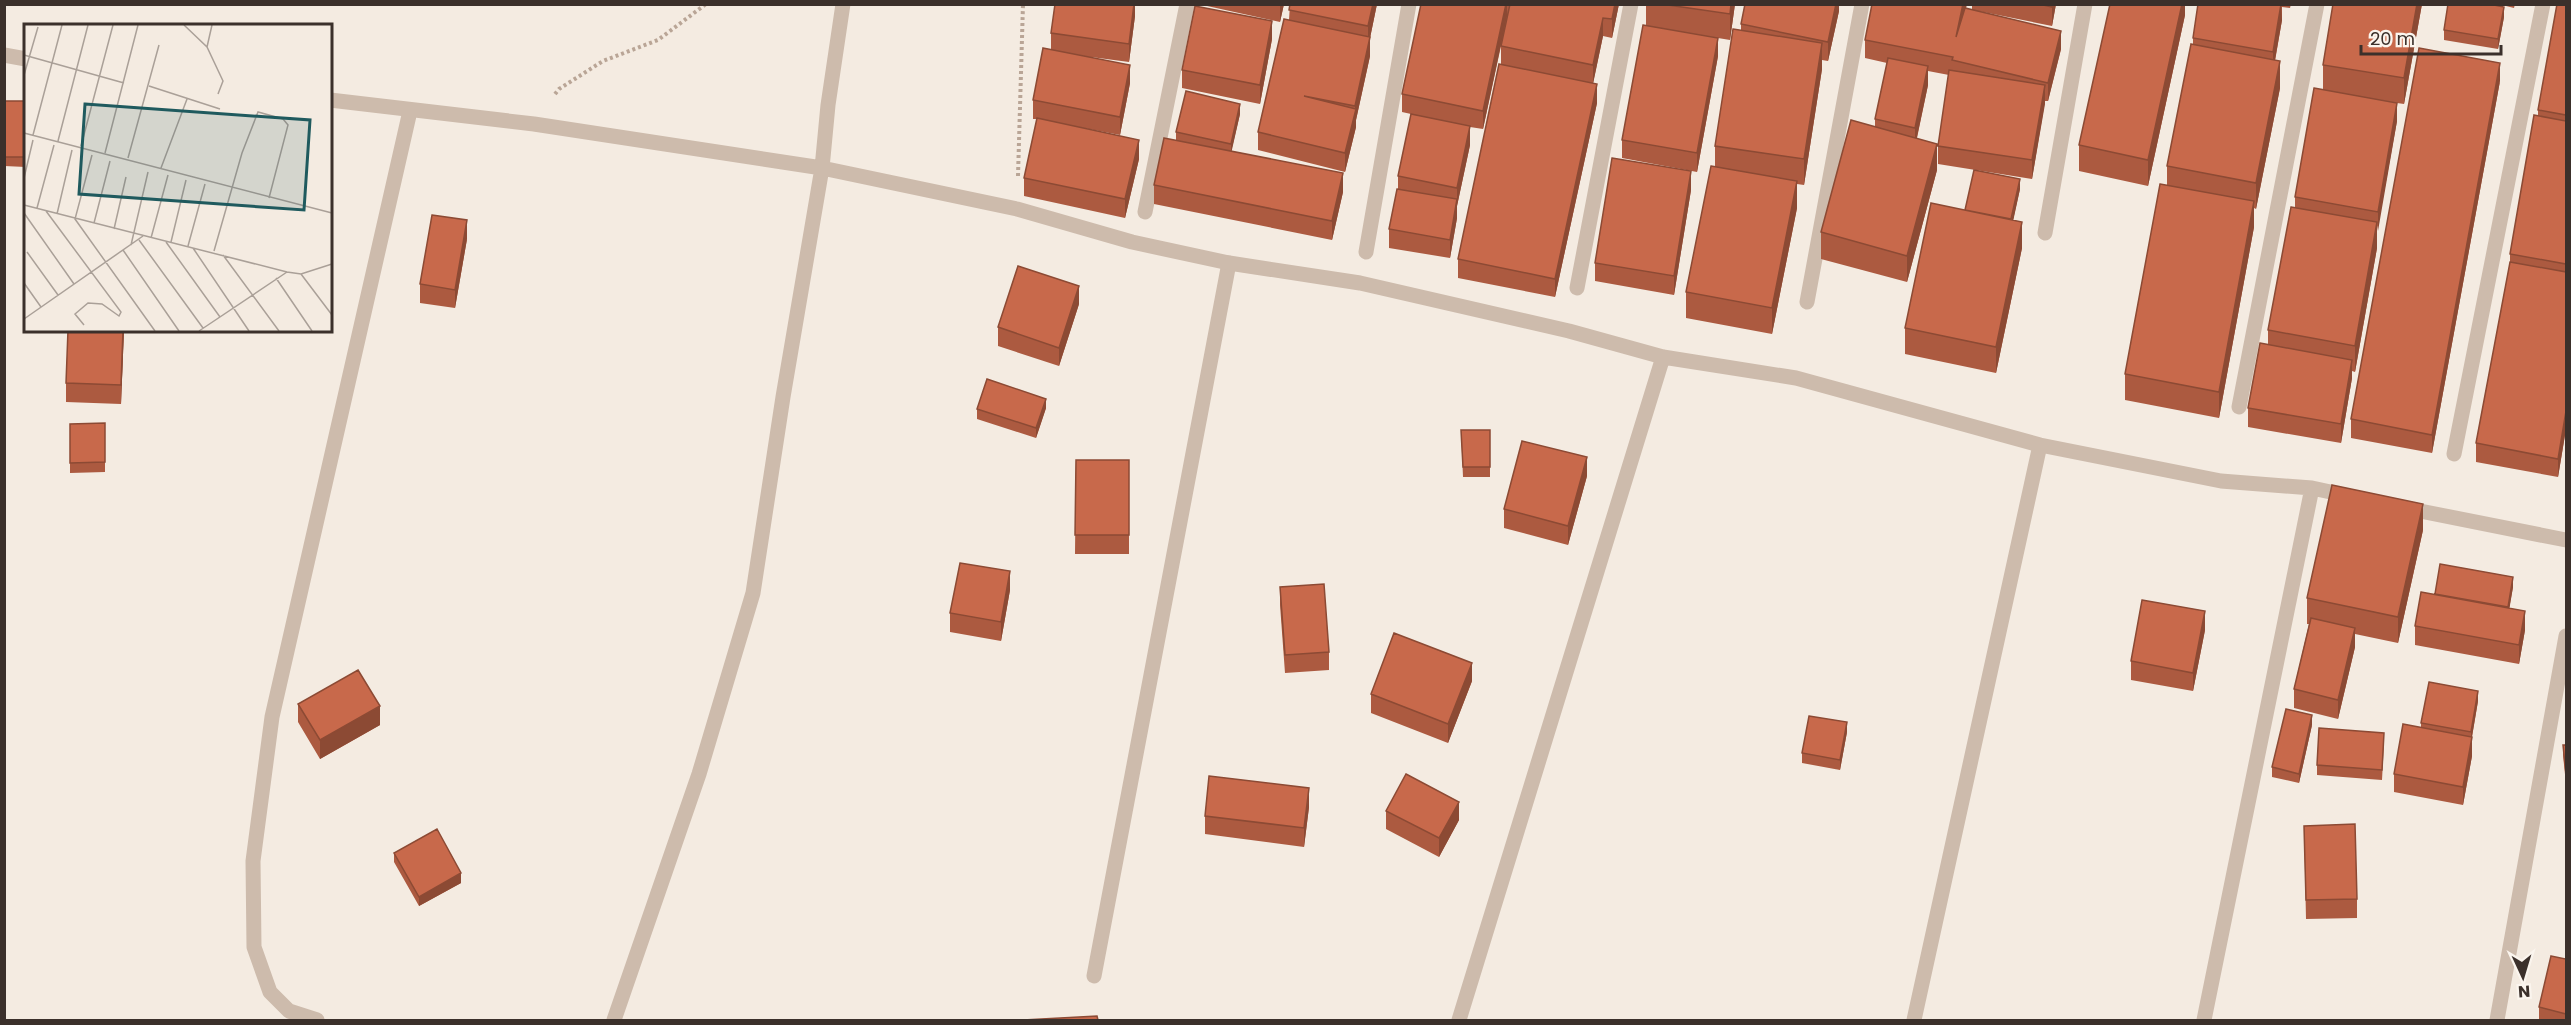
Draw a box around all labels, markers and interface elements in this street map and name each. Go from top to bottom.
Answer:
scale bar [2361,18,2500,56]
inset map [24,24,332,332]
text: 20 m [2370,26,2415,51]
north arrow [2493,947,2553,1007]
text: N [2517,980,2531,1003]

